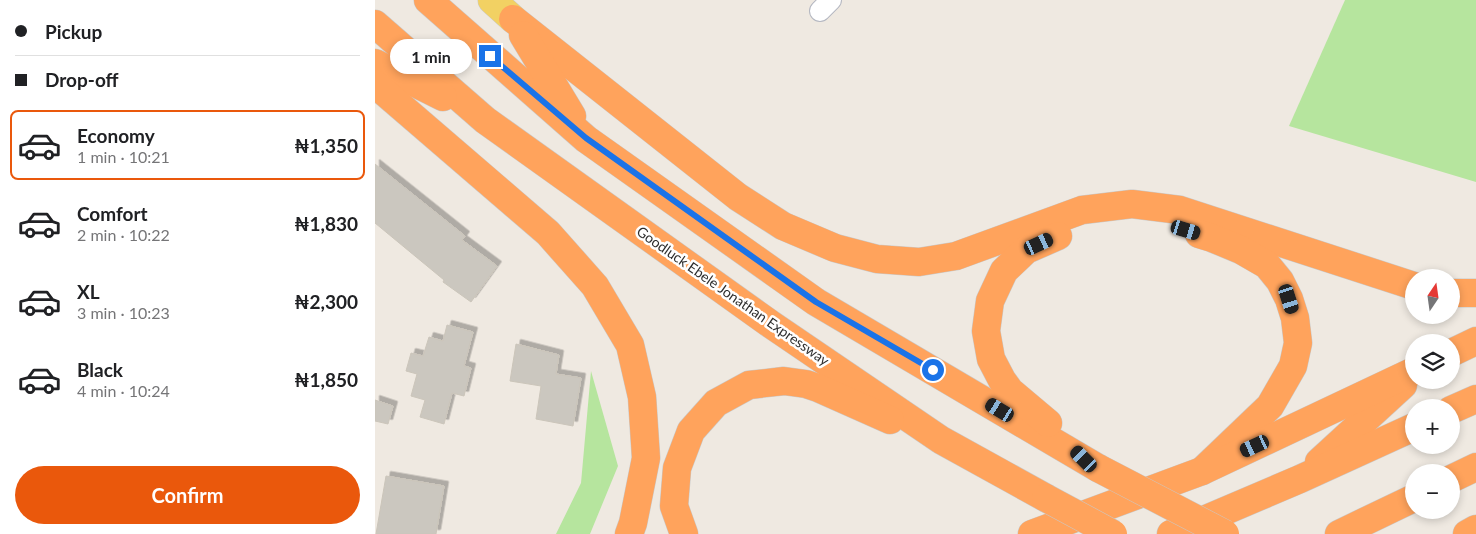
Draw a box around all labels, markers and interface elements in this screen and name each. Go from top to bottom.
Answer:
text: Pickup [45,20,102,43]
callout: 1 min [390,38,473,74]
route end [479,45,501,67]
text: 1 min [411,47,451,66]
text: Drop-off [45,68,119,91]
icon: car [17,123,62,168]
text: Economy [77,124,155,147]
text: ₦1,350 [294,134,358,157]
text: 1 min · 10:21 [77,147,170,166]
icon: car [17,201,62,246]
text: Comfort [77,202,148,225]
text: ₦1,830 [294,212,358,235]
car [1169,218,1202,242]
street label: Goodluck Ebele Jonathan Expressway [634,222,833,369]
text: 2 min · 10:22 [77,225,170,244]
car [1022,231,1055,257]
north arrow [1405,269,1460,324]
map controls [1405,269,1460,519]
icon: car [17,279,62,324]
text: XL [77,280,100,303]
car [1277,282,1300,316]
text: ₦2,300 [294,290,358,313]
text: 3 min · 10:23 [77,303,170,322]
button: layers [1405,334,1460,389]
icon: car [17,357,62,402]
text: Black [77,358,123,381]
route start [922,359,944,381]
text: ₦1,850 [294,368,358,391]
text: 4 min · 10:24 [77,381,170,400]
car [983,396,1016,424]
button: + [1405,399,1460,454]
car [1238,433,1271,459]
car [1068,443,1099,475]
button: − [1405,464,1460,519]
button: Confirm [15,466,360,524]

